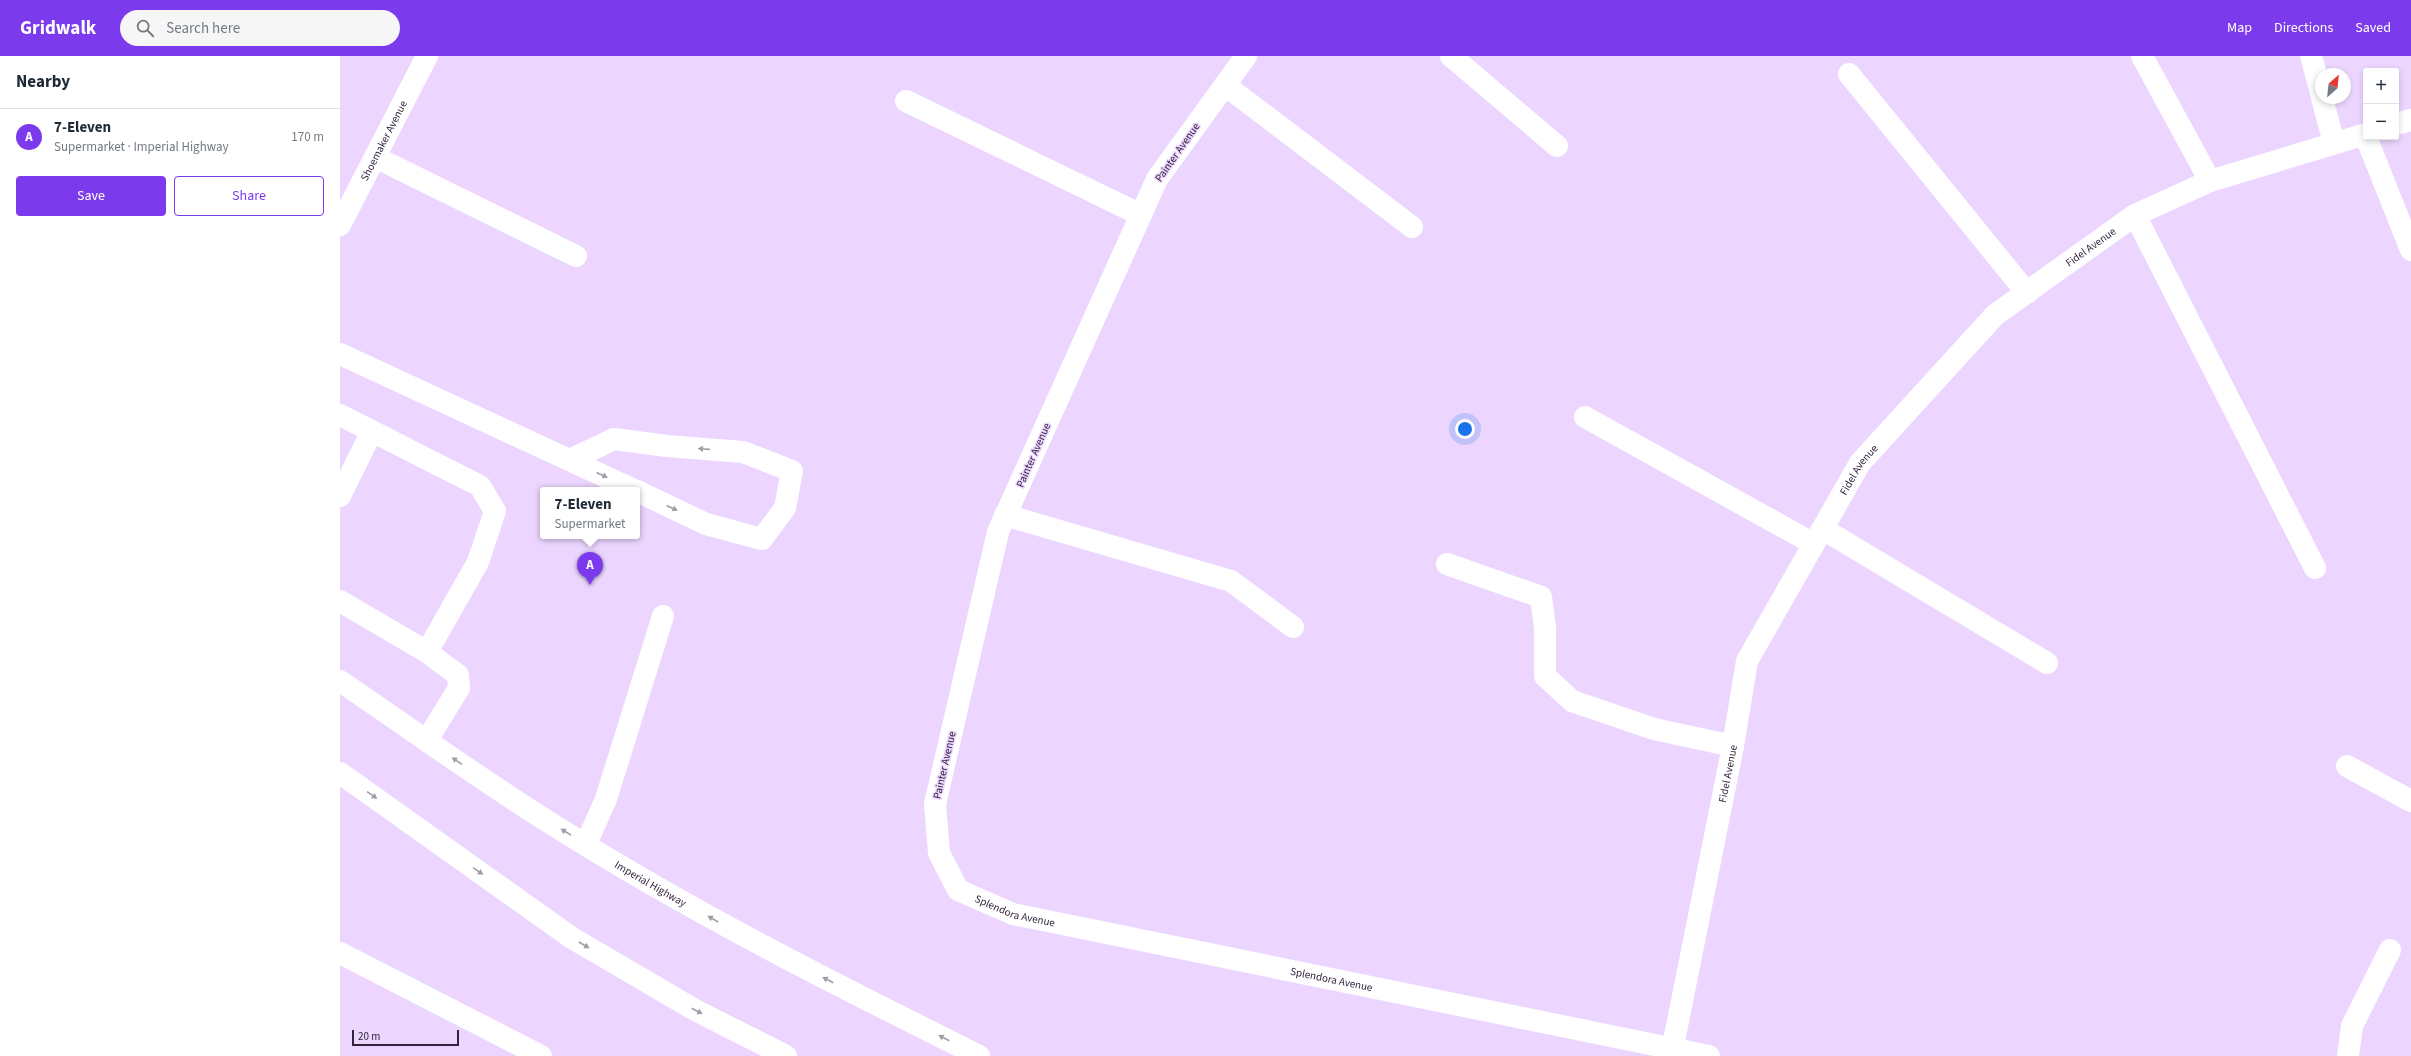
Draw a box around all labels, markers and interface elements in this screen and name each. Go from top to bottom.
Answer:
search box [120,10,400,46]
text: Gridwalk [20,15,96,42]
icon: search [134,17,156,39]
text: Search here [166,18,240,39]
text: Map [2227,18,2252,38]
text: Directions [2274,18,2333,38]
text: Saved [2355,18,2391,38]
north arrow [2315,68,2351,104]
map controls [2363,68,2399,140]
button: + [2363,68,2399,104]
text: Nearby [16,70,70,94]
street label: Shoemaker Avenue [357,97,411,184]
button: − [2363,104,2399,140]
text: 7-Eleven [54,117,111,138]
street label: Painter Avenue [1151,119,1204,185]
text: A [25,128,33,146]
text: 170 m [291,128,324,146]
text: Supermarket · Imperial Highway [54,138,229,156]
button: Save [16,176,166,216]
button: Share [174,176,324,216]
street label: Fidel Avenue [2063,224,2120,270]
your location [1455,419,1475,439]
street label: Painter Avenue [1013,420,1055,490]
street label: Fidel Avenue [1836,441,1882,498]
one-way arrow [698,445,710,452]
one-way arrow [596,472,608,478]
popup [540,487,640,539]
text: 7-Eleven [555,494,612,515]
one-way arrow [667,505,678,511]
text: Supermarket [555,515,625,533]
pin: A [577,552,603,585]
street label: Painter Avenue [929,729,960,800]
street label: Fidel Avenue [1715,743,1741,804]
one-way arrow [452,757,462,765]
one-way arrow [366,791,377,799]
one-way arrow [560,829,572,836]
street label: Imperial Highway [612,857,689,911]
one-way arrow [472,867,483,875]
street label: Splendora Avenue [972,891,1057,931]
one-way arrow [707,915,719,922]
one-way arrow [578,942,590,949]
street label: Splendora Avenue [1289,964,1374,995]
one-way arrow [822,977,833,983]
one-way arrow [691,1007,702,1014]
scale bar [352,1028,459,1047]
text: 20 m [358,1029,380,1044]
one-way arrow [938,1035,949,1042]

